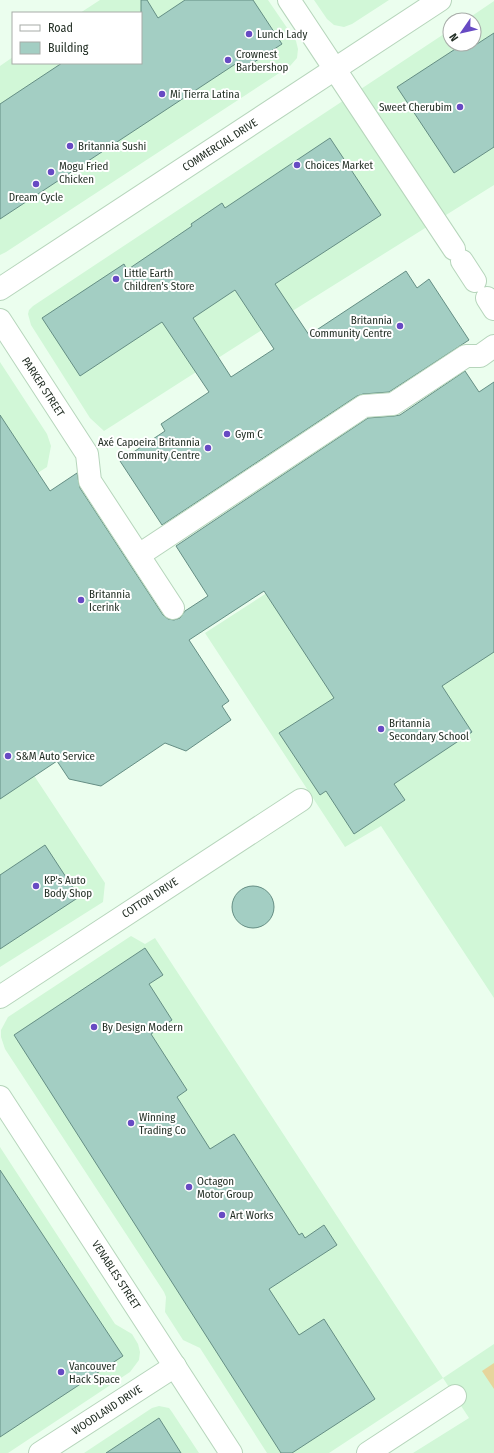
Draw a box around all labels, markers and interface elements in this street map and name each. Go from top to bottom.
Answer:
legend [12,12,142,64]
north arrow [442,12,482,52]
text: Road [48,21,73,35]
place label: Lunch Lady [257,28,307,41]
marker: Lunch Lady [244,29,254,39]
text: N [447,31,461,44]
text: Building [48,41,89,55]
place label: Crownest Barbershop [236,48,288,74]
marker: Crownest Barbershop [223,55,233,65]
place label: Mi Tierra Latina [170,88,240,101]
marker: Mi Tierra Latina [157,89,167,99]
place label: Sweet Cherubim [379,101,452,114]
marker: Sweet Cherubim [455,102,465,112]
street label: COMMERCIAL DRIVE [180,116,260,174]
place label: Britannia Sushi [78,140,147,153]
marker: Britannia Sushi [65,141,75,151]
place label: Choices Market [305,159,374,172]
place label: Mogu Fried Chicken [59,160,108,186]
marker: Choices Market [292,160,302,170]
marker: Mogu Fried Chicken [46,167,56,177]
marker: Dream Cycle [31,179,41,189]
place label: Dream Cycle [9,191,63,204]
place label: Little Earth Children's Store [124,267,194,293]
marker: Little Earth Children's Store [111,274,121,284]
place label: Britannia Community Centre [309,314,392,340]
marker: Britannia Community Centre [395,321,405,331]
street label: PARKER STREET [19,355,67,420]
place label: Gym C [235,428,263,441]
marker: Gym C [222,429,232,439]
place label: Axé Capoeira Britannia Community Centre [98,436,200,462]
marker: Axé Capoeira Britannia Community Centre [203,443,213,453]
place label: Britannia Icerink [89,588,130,614]
marker: Britannia Icerink [76,595,86,605]
place label: Britannia Secondary School [389,717,469,743]
marker: Britannia Secondary School [376,724,386,734]
place label: S&M Auto Service [16,750,95,763]
marker: S&M Auto Service [3,751,13,761]
place label: KP's Auto Body Shop [44,874,92,900]
street label: COTTON DRIVE [120,875,180,921]
marker: KP's Auto Body Shop [31,881,41,891]
place label: By Design Modern [102,1021,183,1034]
marker: By Design Modern [89,1022,99,1032]
place label: Winning Trading Co [139,1111,186,1137]
marker: Winning Trading Co [126,1118,136,1128]
place label: Octagon Motor Group [197,1175,254,1201]
marker: Octagon Motor Group [184,1182,194,1192]
place label: Art Works [230,1209,274,1222]
marker: Art Works [217,1210,227,1220]
street label: VENABLES STREET [89,1238,143,1312]
place label: Vancouver Hack Space [69,1360,120,1386]
marker: Vancouver Hack Space [56,1367,66,1377]
street label: WOODLAND DRIVE [70,1383,144,1437]

